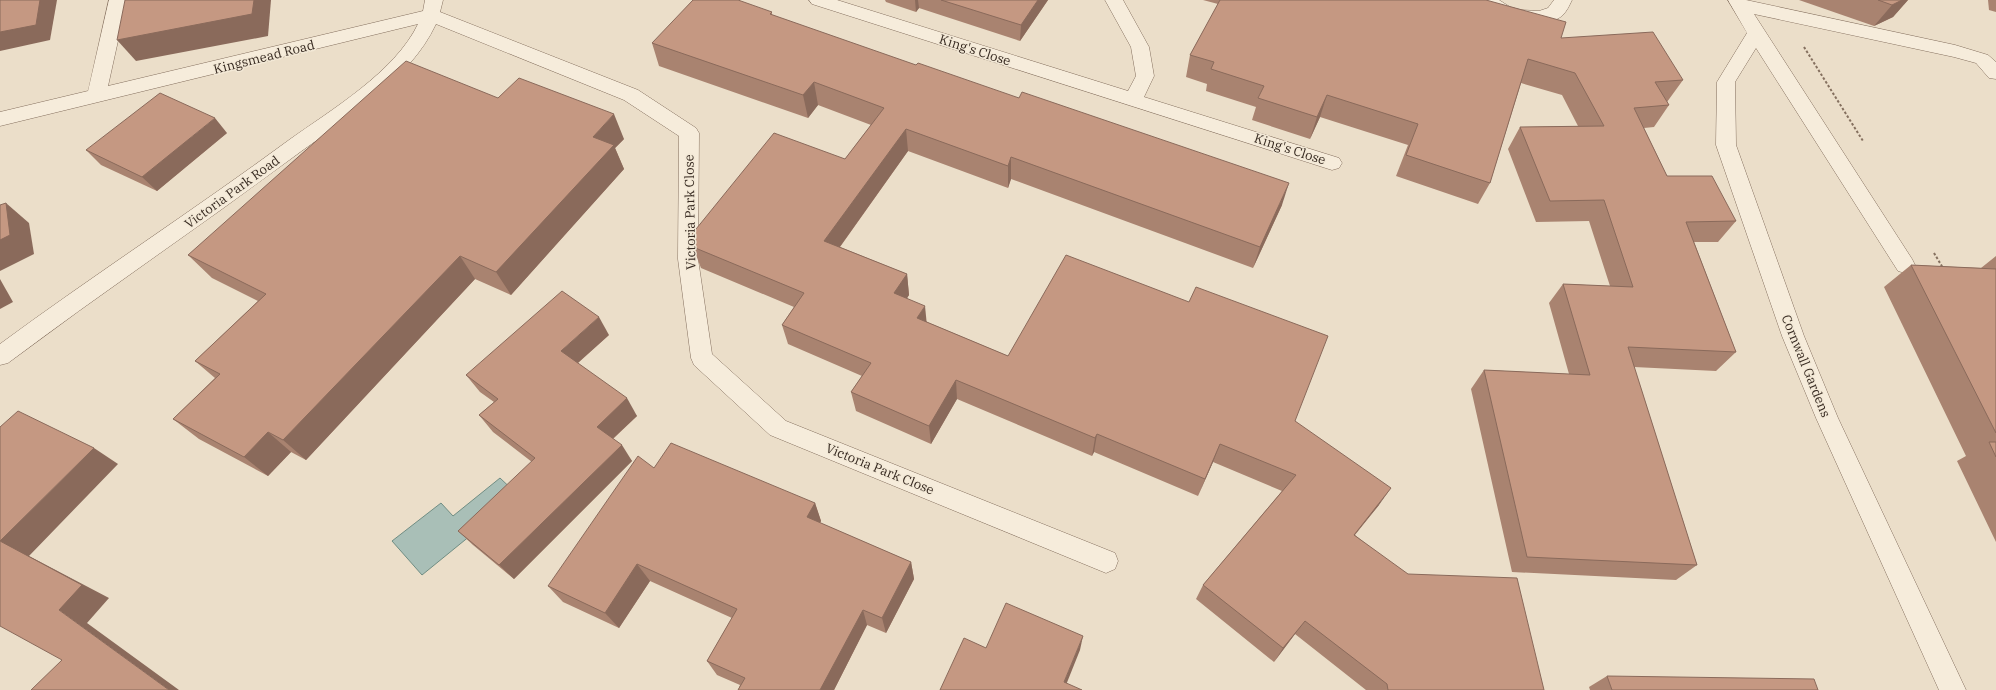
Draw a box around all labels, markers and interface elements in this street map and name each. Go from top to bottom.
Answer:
street label: King's Close [937,30,1013,70]
street label: Kingsmead Road [212,36,316,78]
street label: King's Close [1252,129,1328,169]
street label: Victoria Park Road [181,152,283,232]
street label: Victoria Park Close [680,154,700,270]
street label: Cornwall Gardens [1778,312,1834,420]
street label: Victoria Park Close [823,439,937,499]

